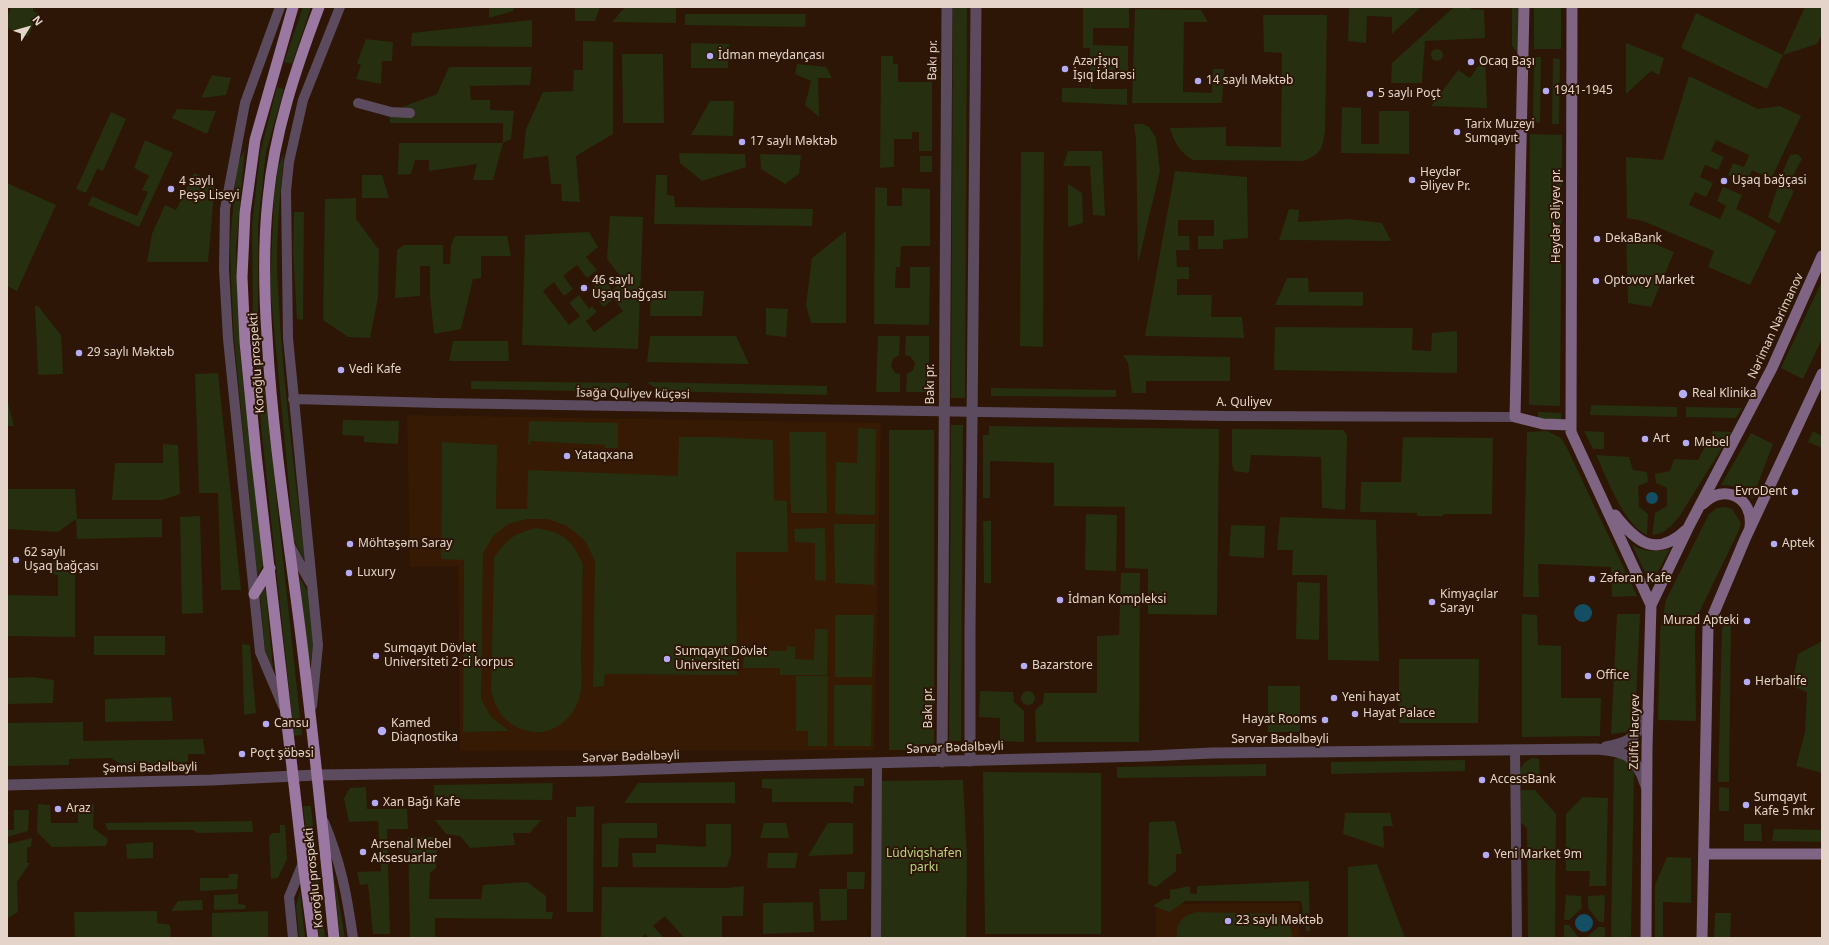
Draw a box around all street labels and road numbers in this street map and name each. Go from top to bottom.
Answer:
street label: Bakı pr. [925,39,941,81]
street label: Heydər Əliyev pr. [1550,169,1564,263]
street label: Nəriman Nərimanov [1745,271,1807,381]
street label: Koroğlu prospekti [246,312,268,414]
street label: Bakı pr. [924,364,938,404]
street label: İsağa Quliyev küçəsi [576,386,690,402]
street label: A. Quliyev [1216,396,1272,410]
street label: Bakı pr. [922,688,936,728]
street label: Zülfü Hacıyev [1627,694,1643,770]
street label: Sərvər Bədəlbəyli [1231,733,1329,747]
street label: Sərvər Bədəlbəyli [906,739,1004,757]
street label: Sərvər Bədəlbəyli [582,748,680,766]
street label: Şəmsi Bədəlbəyli [102,760,198,776]
street label: Koroğlu prospekti [302,827,326,929]

